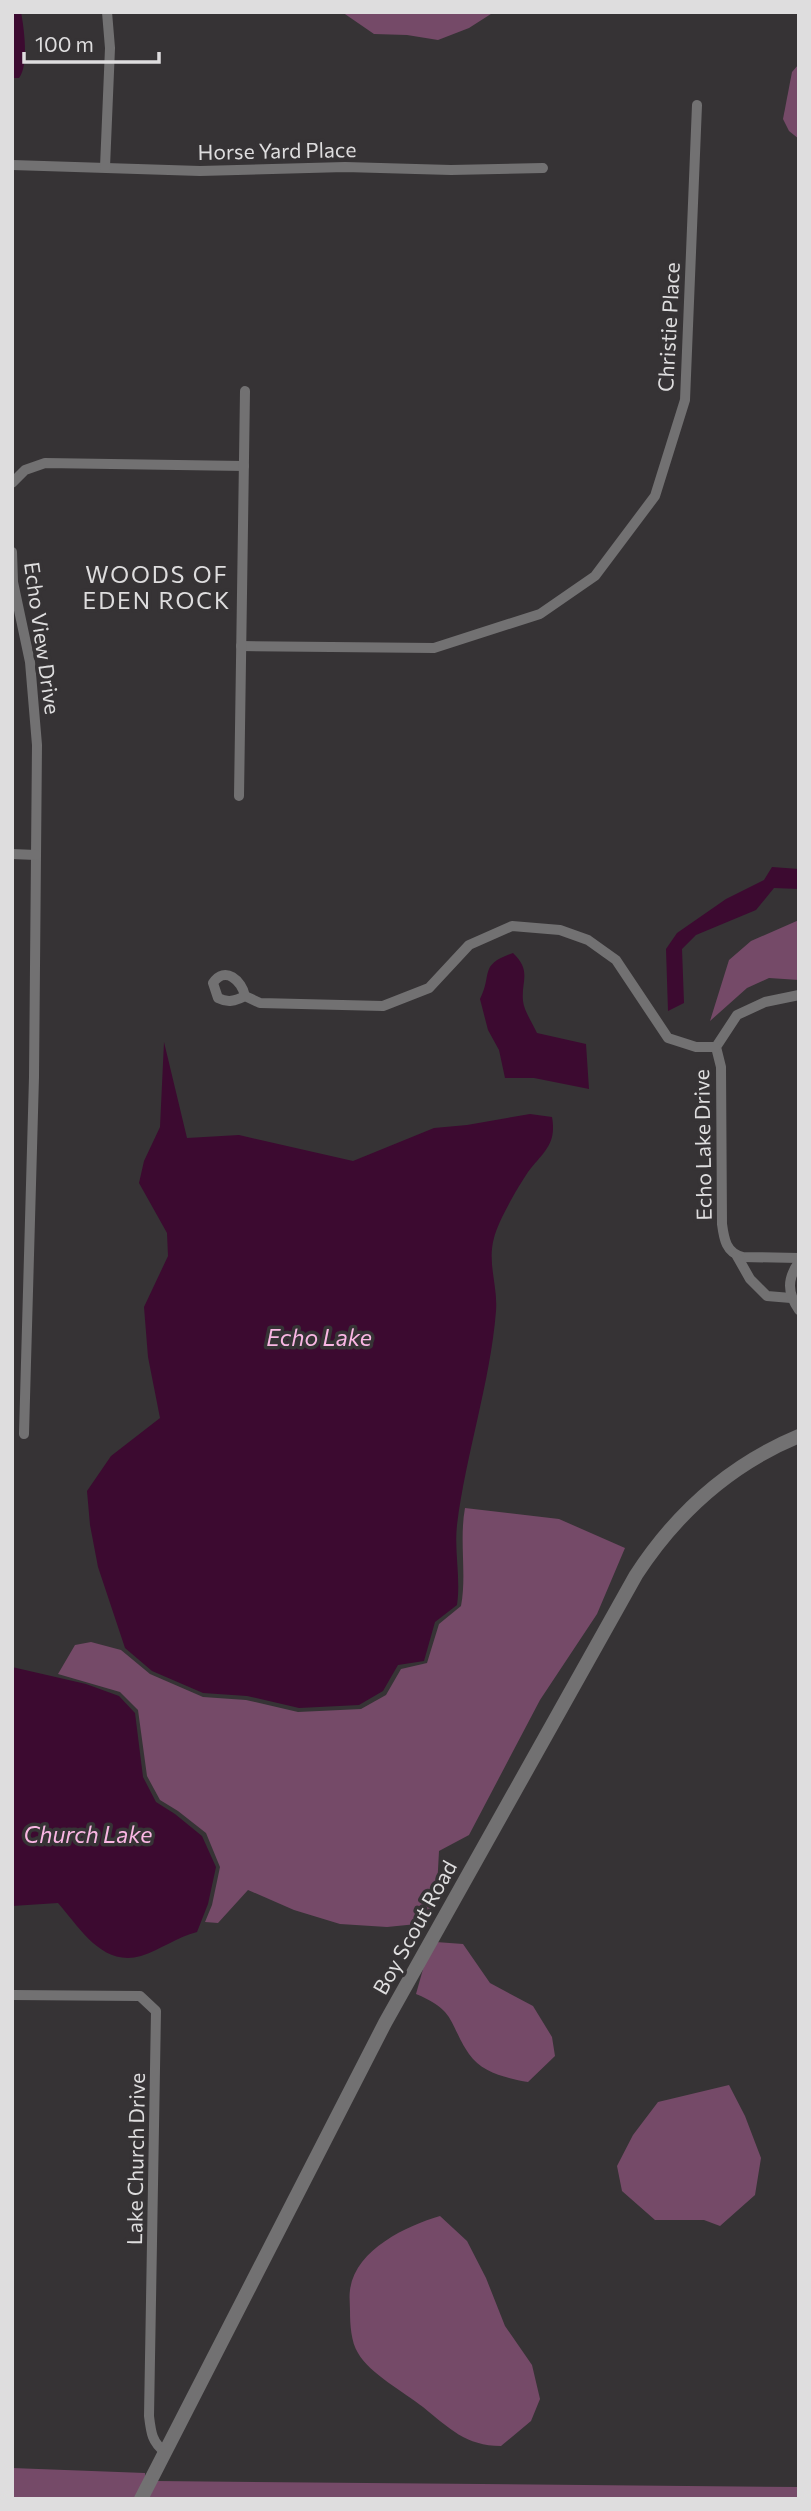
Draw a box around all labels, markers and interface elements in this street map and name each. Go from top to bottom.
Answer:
scale bar [24,21,159,65]
text: 100 m [35,31,94,56]
street label: Horse Yard Place [197,136,357,164]
street label: Christie Place [652,262,684,392]
street label: Echo View Drive [20,560,66,716]
district label: WOODS OF EDEN ROCK [82,560,232,614]
street label: Echo Lake Drive [688,1069,716,1221]
water label: Echo Lake [266,1323,372,1351]
water label: Church Lake [24,1820,152,1848]
street label: Boy Scout Road [367,1856,461,1998]
street label: Lake Church Drive [121,2073,149,2245]

